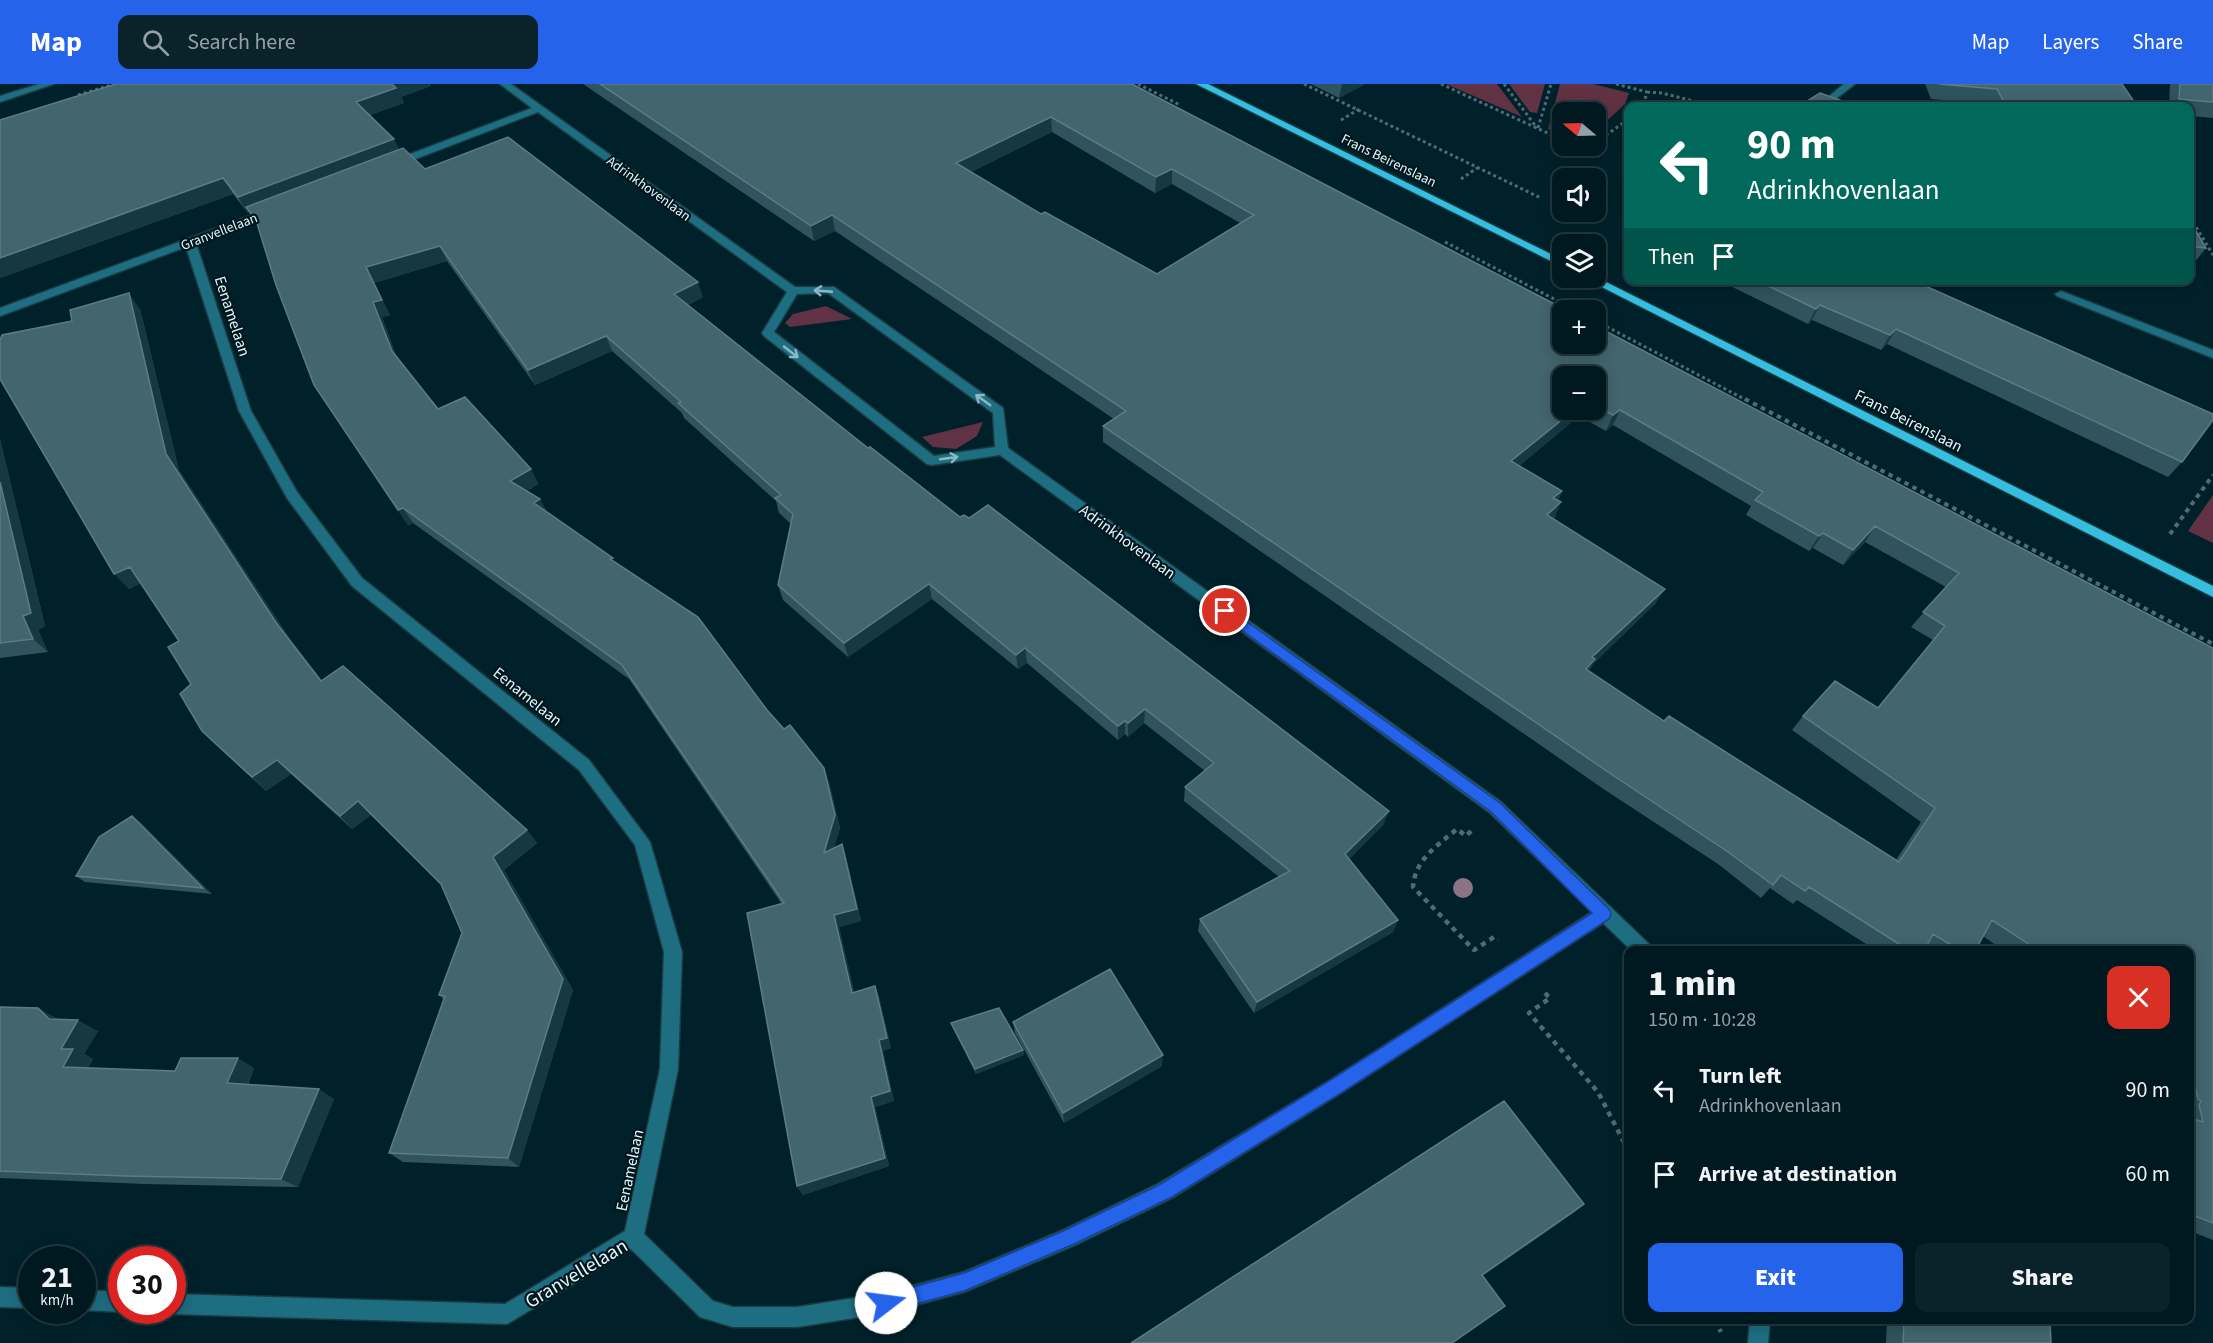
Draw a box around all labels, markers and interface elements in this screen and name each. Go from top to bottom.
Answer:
search box [118,15,538,69]
text: Map [30,22,82,62]
icon: search [139,26,172,59]
text: Search here [187,26,296,58]
text: Map [1972,27,2009,57]
text: Layers [2042,27,2099,57]
text: Share [2132,27,2183,57]
north arrow [1552,102,1606,156]
map controls [1552,102,1606,420]
text: 90 m [1747,115,1836,175]
icon: left [1648,126,1726,204]
street label: Frans Beirenslaan [1338,129,1440,193]
street label: Adrinkhovenlaan [602,151,695,226]
button: sound [1552,168,1606,222]
text: Adrinkhovenlaan [1747,171,1940,210]
street label: Granvellelaan [178,208,261,256]
button: layers [1552,234,1606,288]
icon: arrive [1707,240,1740,273]
text: Then [1648,241,1695,273]
street label: Eenamelaan [209,273,255,359]
one-way arrow [814,285,833,296]
button: + [1552,300,1606,354]
one-way arrow [783,345,799,358]
button: − [1552,366,1606,420]
street label: Frans Beirenslaan [1851,384,1966,458]
one-way arrow [975,393,991,406]
one-way arrow [939,453,958,464]
street label: Adrinkhovenlaan [1075,499,1180,584]
pin [1199,585,1250,636]
icon: arrive [1208,594,1241,627]
street label: Eenamelaan [488,662,567,732]
text: 1 min [1648,958,1736,1009]
button: close [2107,966,2170,1029]
text: 150 m · 10:28 [1648,1006,1756,1034]
text: Turn left [1699,1060,1781,1092]
icon: left [1648,1074,1681,1107]
text: 90 m [2125,1074,2170,1106]
text: Adrinkhovenlaan [1699,1092,1842,1120]
street label: Eenamelaan [611,1127,649,1213]
icon: arrive [1648,1158,1681,1191]
text: Arrive at destination [1699,1158,1897,1190]
text: 60 m [2125,1158,2170,1190]
street label: Granvellelaan [520,1232,633,1316]
button: Exit [1648,1243,1903,1312]
button: Share [1915,1243,2170,1312]
speed limit sign: 30 [108,1246,186,1324]
text: 21 [41,1256,73,1299]
position arrow [854,1271,918,1335]
text: km/h [40,1290,74,1311]

